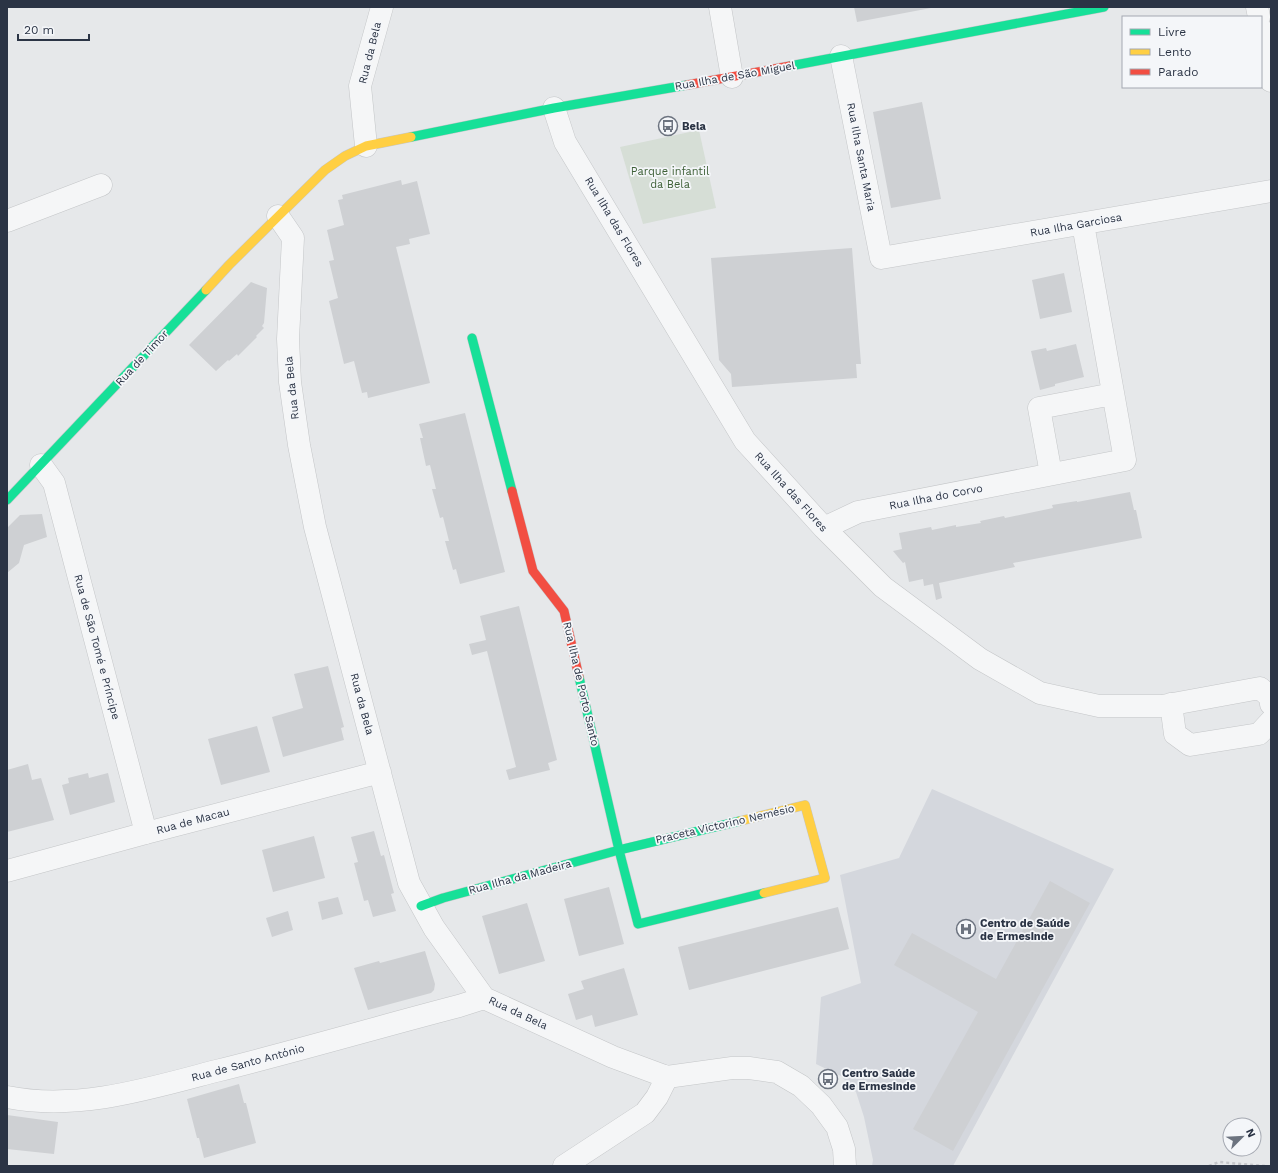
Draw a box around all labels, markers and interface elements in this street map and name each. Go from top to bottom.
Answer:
scale bar [18,16,89,42]
legend [1122,16,1262,88]
street label: Rua da Bela [356,21,384,85]
text: 20 m [24,23,54,37]
text: Livre [1158,25,1186,39]
text: Lento [1158,45,1192,59]
street label: Rua Ilha de São Miguel [674,59,797,93]
text: Parado [1158,65,1198,79]
street label: Rua Ilha Santa Maria [844,102,878,212]
bus stop icon: Bela [657,115,679,137]
place label: Bela [682,120,707,133]
park label: Parque infantil da Bela [631,165,710,191]
street label: Rua Ilha das Flores [582,175,646,269]
street label: Rua Ilha Garciosa [1029,211,1123,239]
street label: Rua de Timor [113,327,171,389]
street label: Rua da Bela [282,356,302,420]
street label: Rua Ilha das Flores [752,450,830,535]
street label: Rua Ilha do Corvo [888,482,984,512]
street label: Rua de São Tomé e Príncipe [71,573,123,721]
street label: Rua Ilha de Porto Santo [560,621,602,747]
street label: Rua da Bela [348,672,376,736]
street label: Praceta Victorino Nemésio [654,802,796,846]
street label: Rua de Macau [155,805,231,837]
street label: Rua Ilha da Madeira [467,857,573,897]
place label: Centro de Saúde de Ermesinde [980,917,1070,943]
hospital icon: Centro de Saúde de Ermesinde [955,918,977,940]
street label: Rua da Bela [486,994,550,1032]
street label: Rua de Santo António [190,1042,306,1084]
place label: Centro Saúde de Ermesinde [842,1067,916,1093]
bus stop icon: Centro Saúde de Ermesinde [817,1068,839,1090]
north arrow [1222,1117,1262,1157]
text: N [1243,1127,1258,1140]

